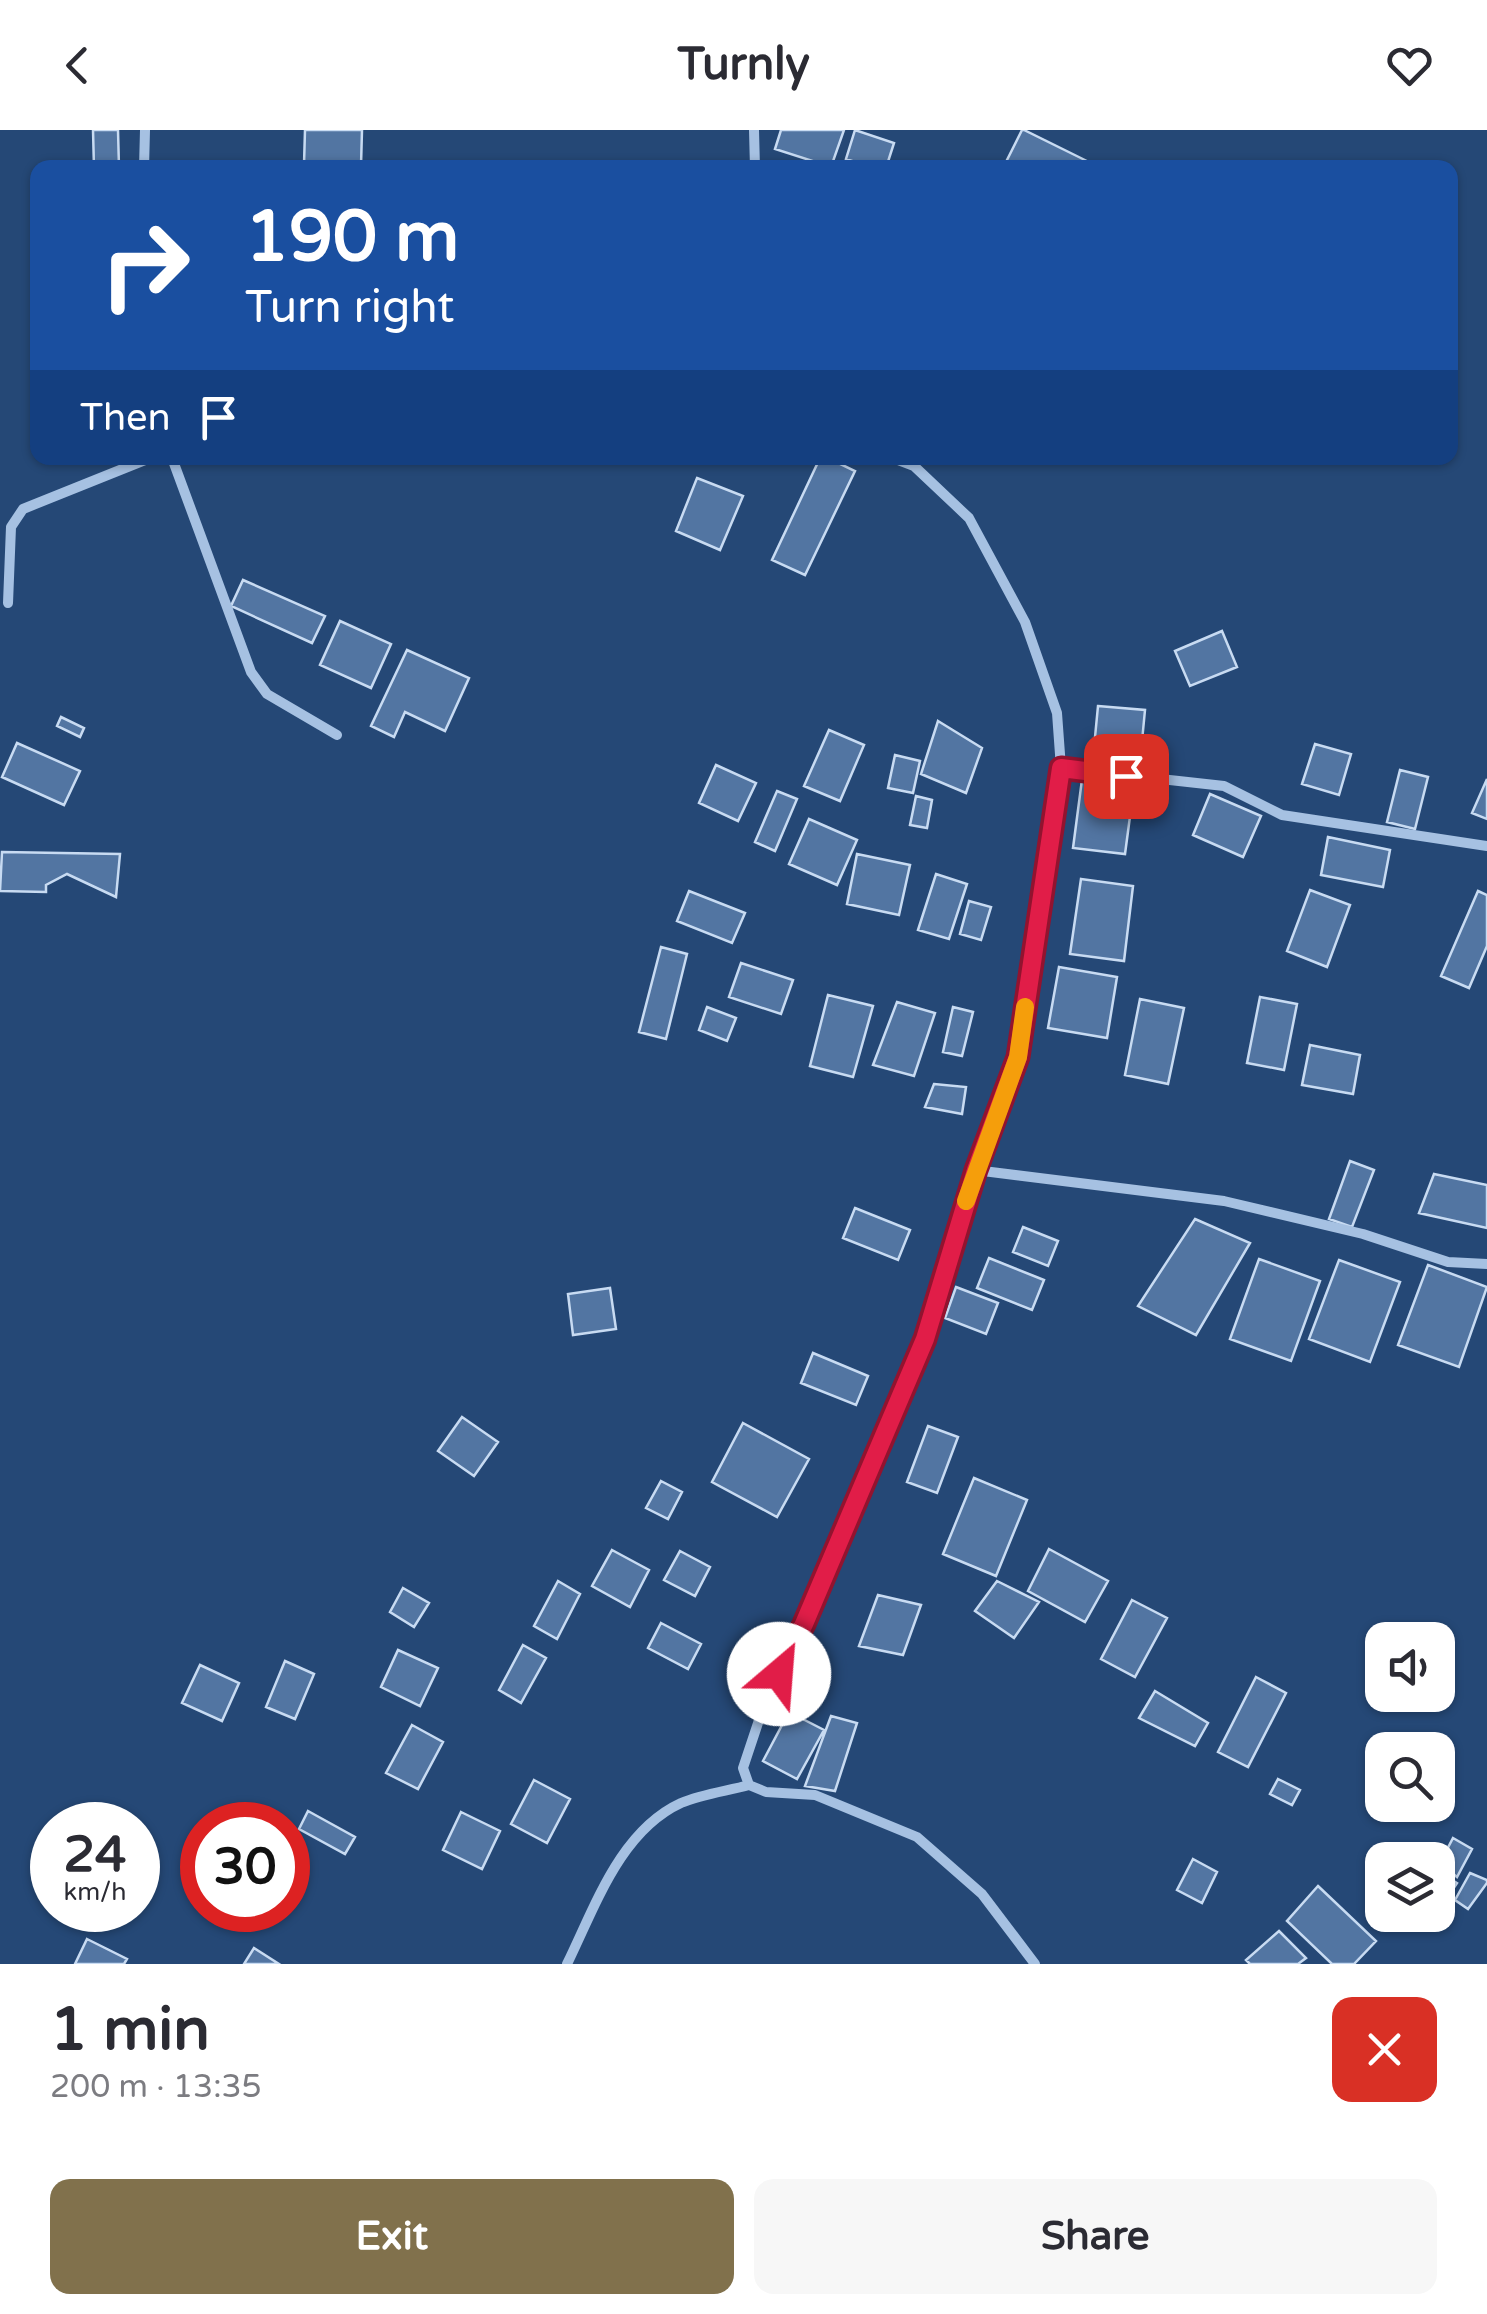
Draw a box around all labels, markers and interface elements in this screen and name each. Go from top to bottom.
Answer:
icon: back [50,38,105,93]
text: Turnly [677,38,810,92]
icon: heart [1382,38,1437,93]
text: 190 m [245,196,459,280]
icon: right [80,200,210,330]
text: Turn right [245,281,454,335]
icon: arrive [191,390,246,445]
text: Then [80,395,171,441]
pin [1084,734,1169,819]
icon: arrive [1099,749,1154,804]
position arrow [727,1622,831,1726]
map controls [1365,1622,1455,1932]
button: sound [1365,1622,1455,1712]
button: search [1365,1732,1455,1822]
speed limit sign: 30 [180,1802,310,1932]
text: 24 [64,1825,126,1885]
button: layers [1365,1842,1455,1932]
text: km/h [64,1877,126,1907]
text: 1 min [50,1994,210,2066]
button: close [1332,1997,1437,2102]
text: 200 m · 13:35 [50,2068,262,2106]
button: Exit [50,2179,734,2294]
button: Share [754,2179,1437,2294]

